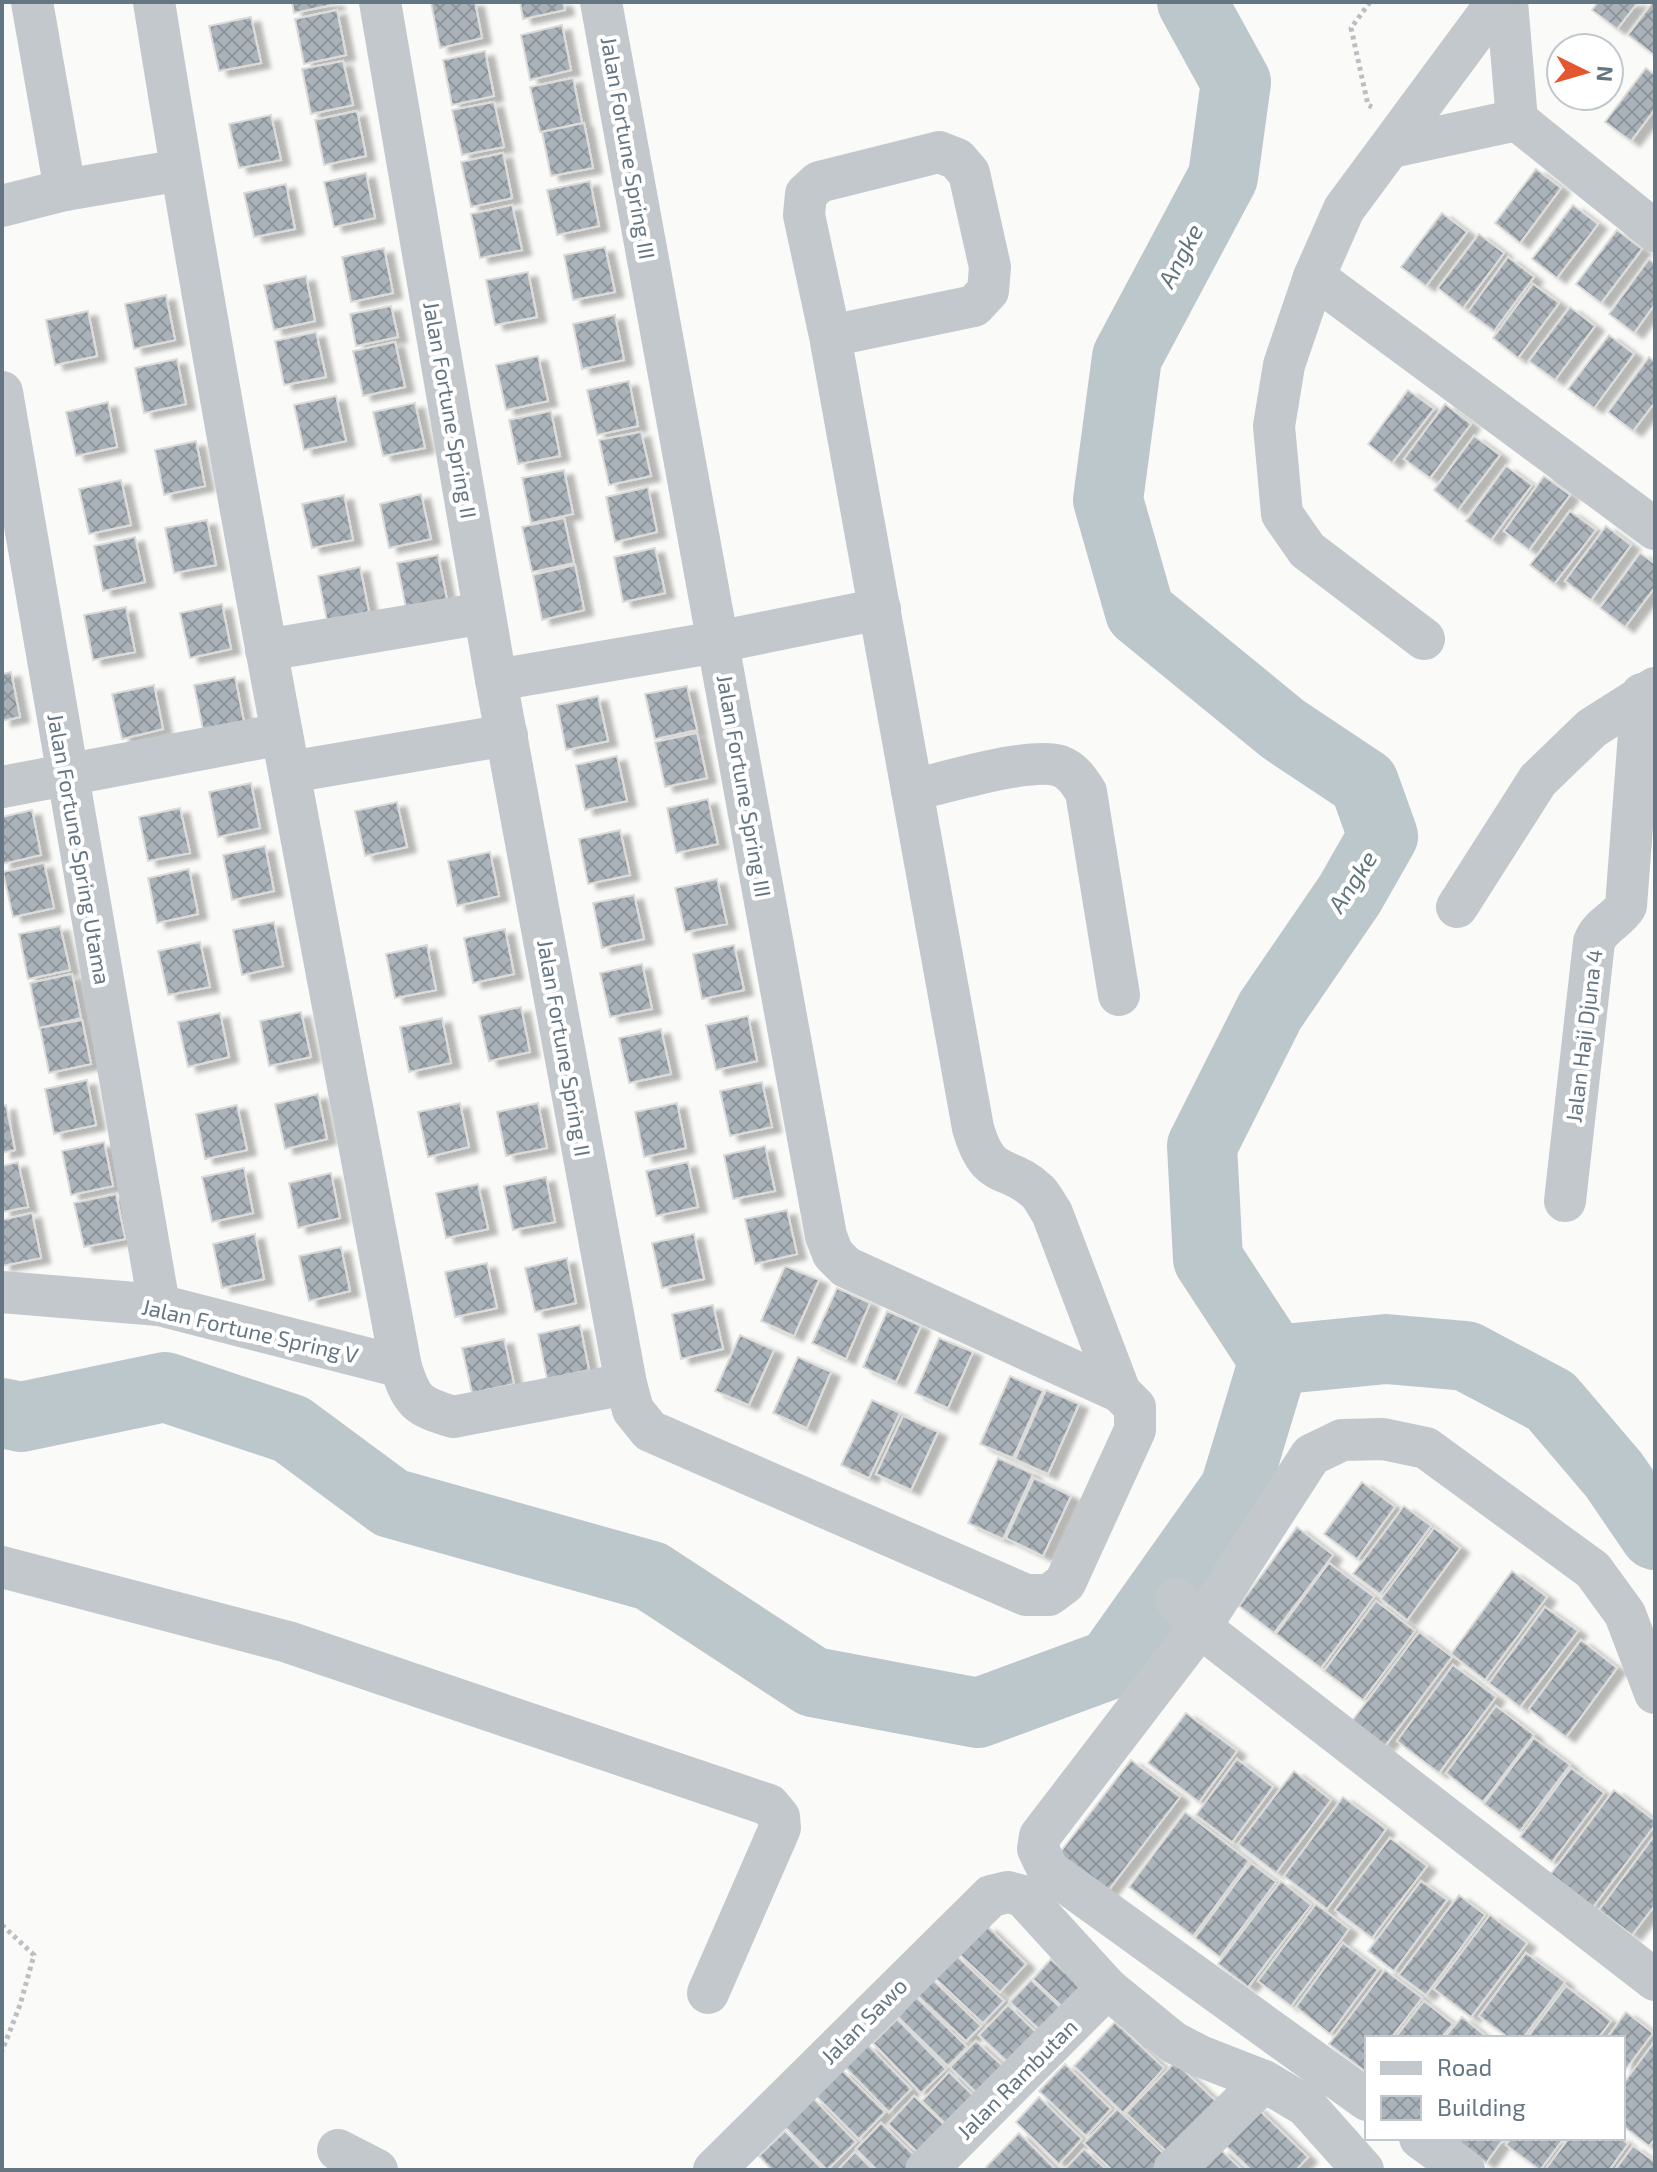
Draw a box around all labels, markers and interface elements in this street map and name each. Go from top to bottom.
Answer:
north arrow [1545,32,1625,112]
street label: Jalan Fortune Spring III [597,34,661,261]
text: N [1592,65,1620,83]
water label: Angke [1150,218,1208,293]
street label: Jalan Fortune Spring II [419,299,483,520]
street label: Jalan Fortune Spring III [713,672,777,899]
street label: Jalan Fortune Spring Utama [43,711,117,986]
water label: Angke [1321,845,1382,918]
street label: Jalan Fortune Spring II [533,937,597,1158]
street label: Jalan Haji Djuna 4 [1559,948,1608,1124]
street label: Jalan Fortune Spring V [139,1292,362,1368]
street label: Jalan Sawo [815,1972,912,2069]
street label: Jalan Rambutan [951,2013,1082,2144]
legend [1365,2036,1625,2140]
text: Road [1437,2052,1492,2081]
text: Building [1437,2092,1526,2121]

